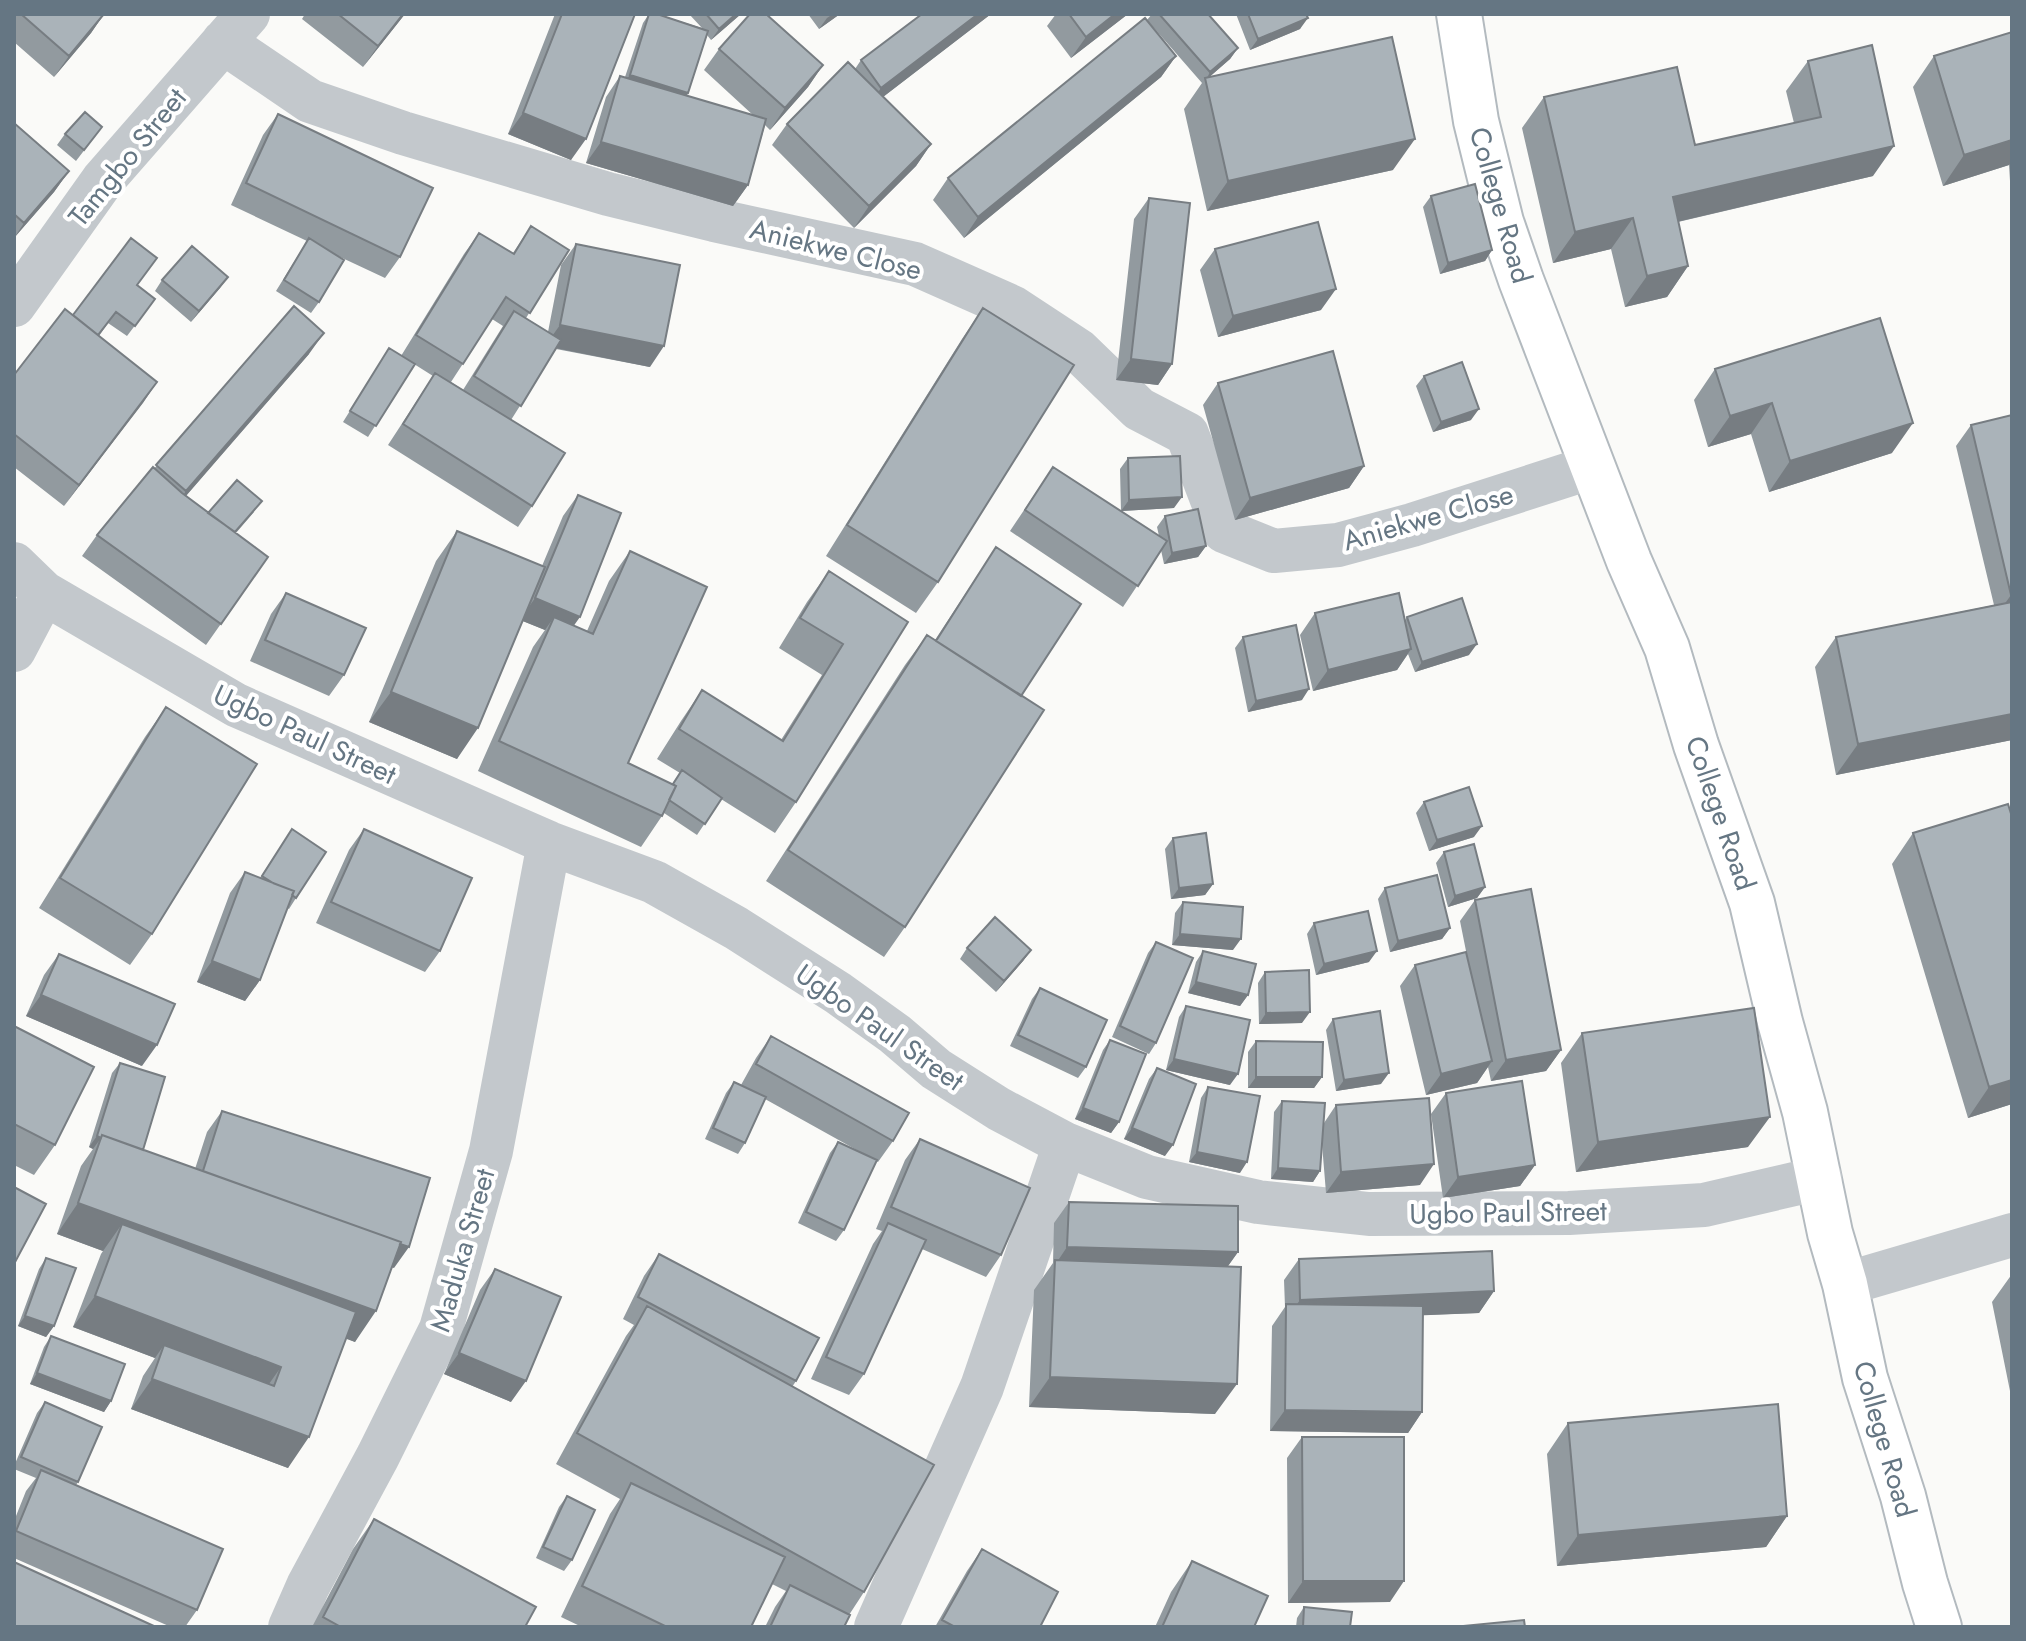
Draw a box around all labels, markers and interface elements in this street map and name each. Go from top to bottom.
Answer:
street label: Tamgbo Street [59,79,196,235]
street label: College Road [1459,122,1542,288]
street label: Aniekwe Close [746,208,926,291]
street label: Aniekwe Close [1338,474,1518,561]
street label: Ugbo Paul Street [207,674,403,795]
street label: College Road [1675,730,1766,896]
street label: Ugbo Paul Street [787,954,973,1101]
street label: Maduka Street [420,1164,505,1336]
street label: Ugbo Paul Street [1409,1190,1607,1235]
street label: College Road [1843,1356,1926,1522]

